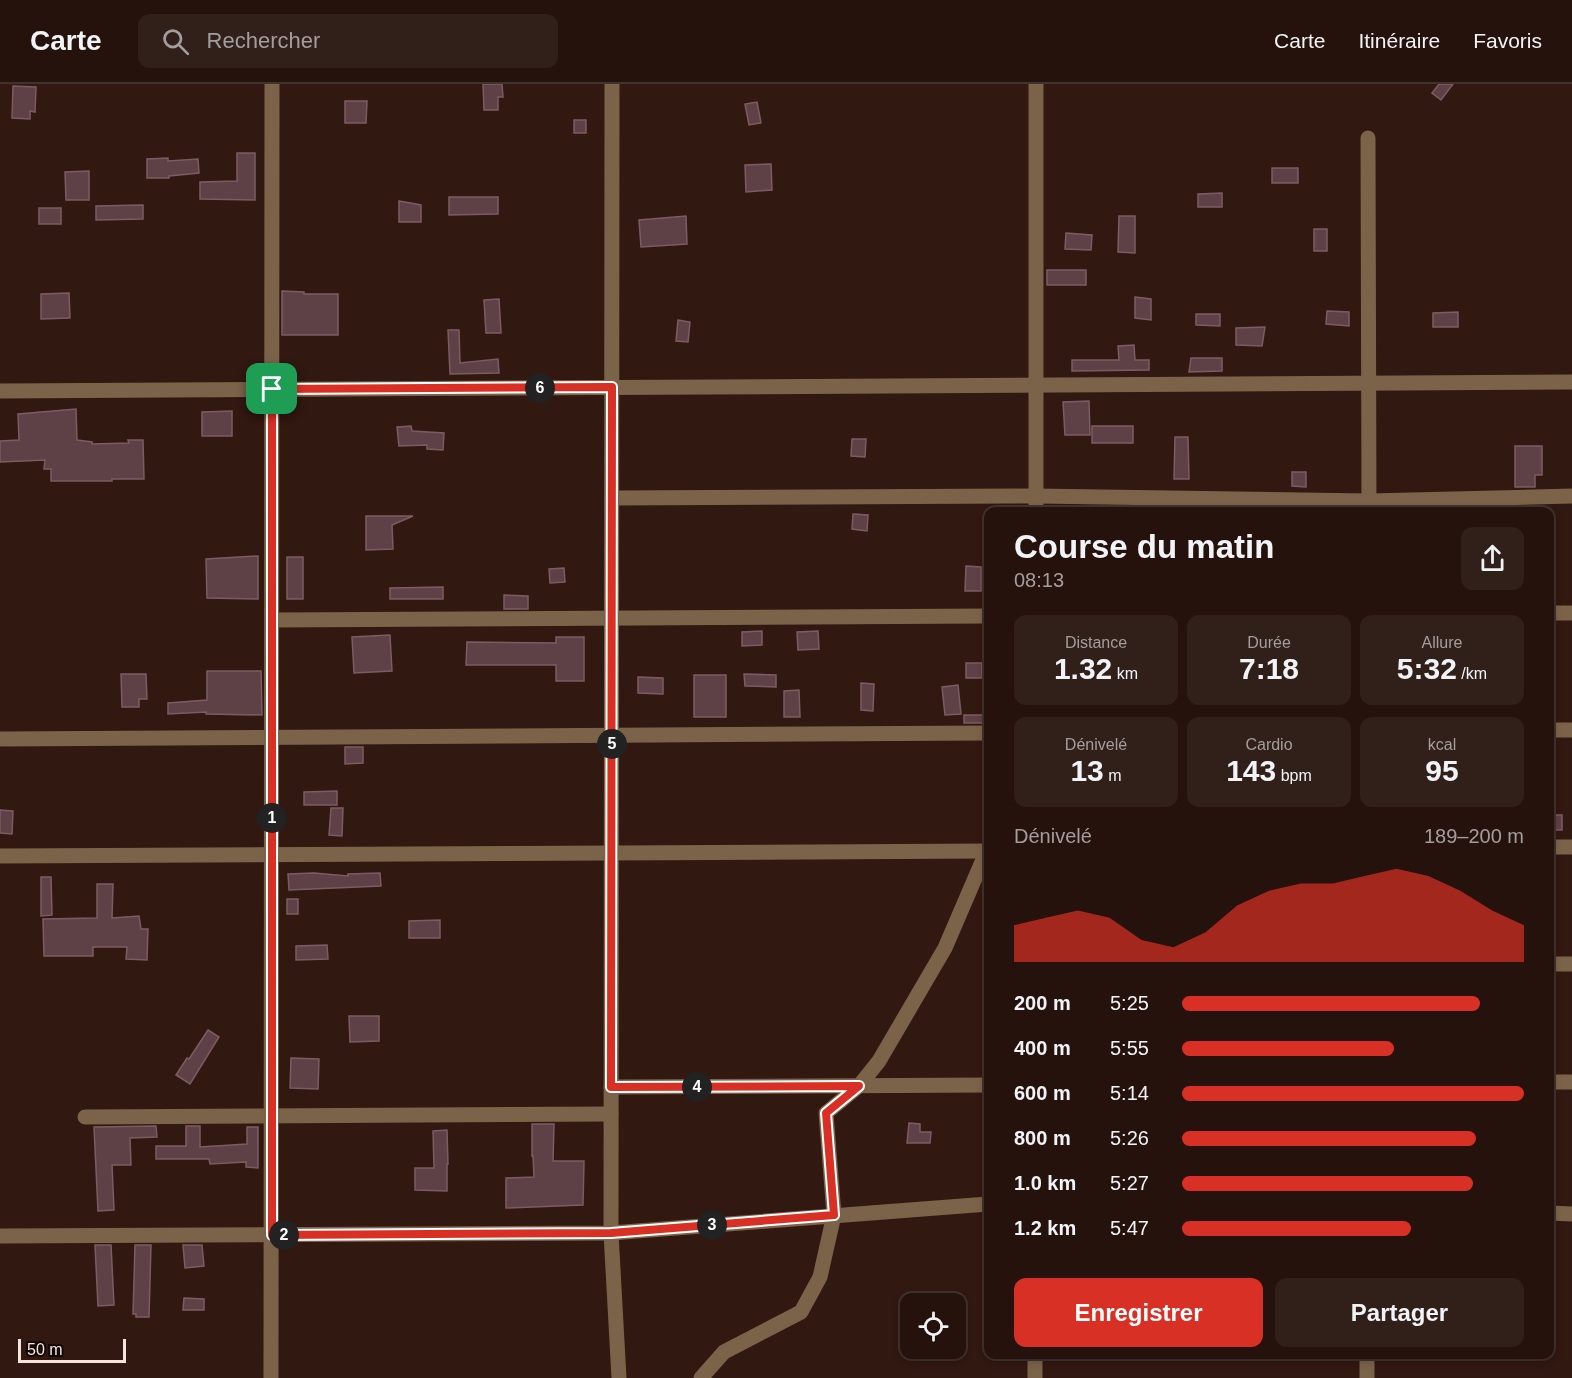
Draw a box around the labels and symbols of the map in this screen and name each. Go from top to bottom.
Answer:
pin [246,363,297,414]
pin: 6 [525,373,555,403]
pin: 5 [597,729,627,759]
pin: 1 [257,803,287,833]
pin: 4 [682,1072,712,1102]
pin: 3 [697,1210,727,1240]
pin: 2 [269,1220,299,1250]
scale bar [18,1336,126,1364]

